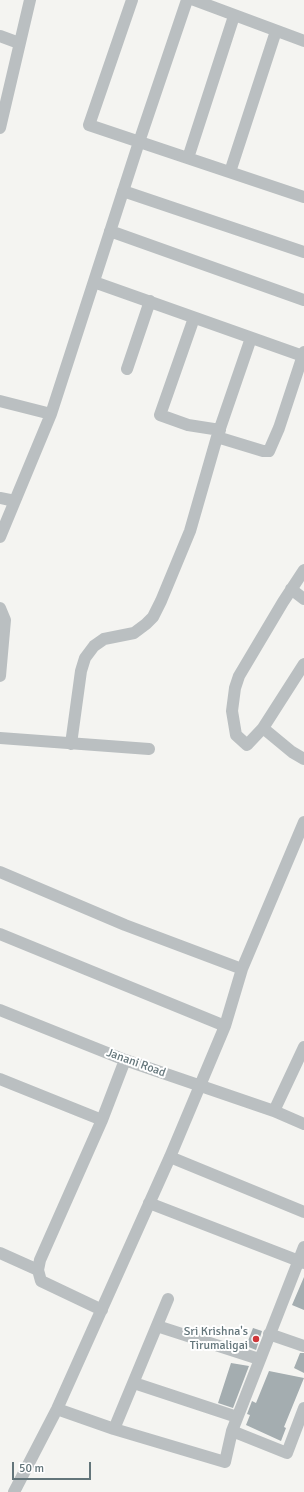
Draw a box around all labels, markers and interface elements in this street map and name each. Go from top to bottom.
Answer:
street label: Janani Road [104,1046,168,1080]
place label: Sri Krishna's Tirumaligai [184,1325,248,1353]
marker: Sri Krishna's Tirumaligai [251,1334,261,1344]
scale bar [14,1454,93,1480]
text: 50 m [19,1461,44,1476]

